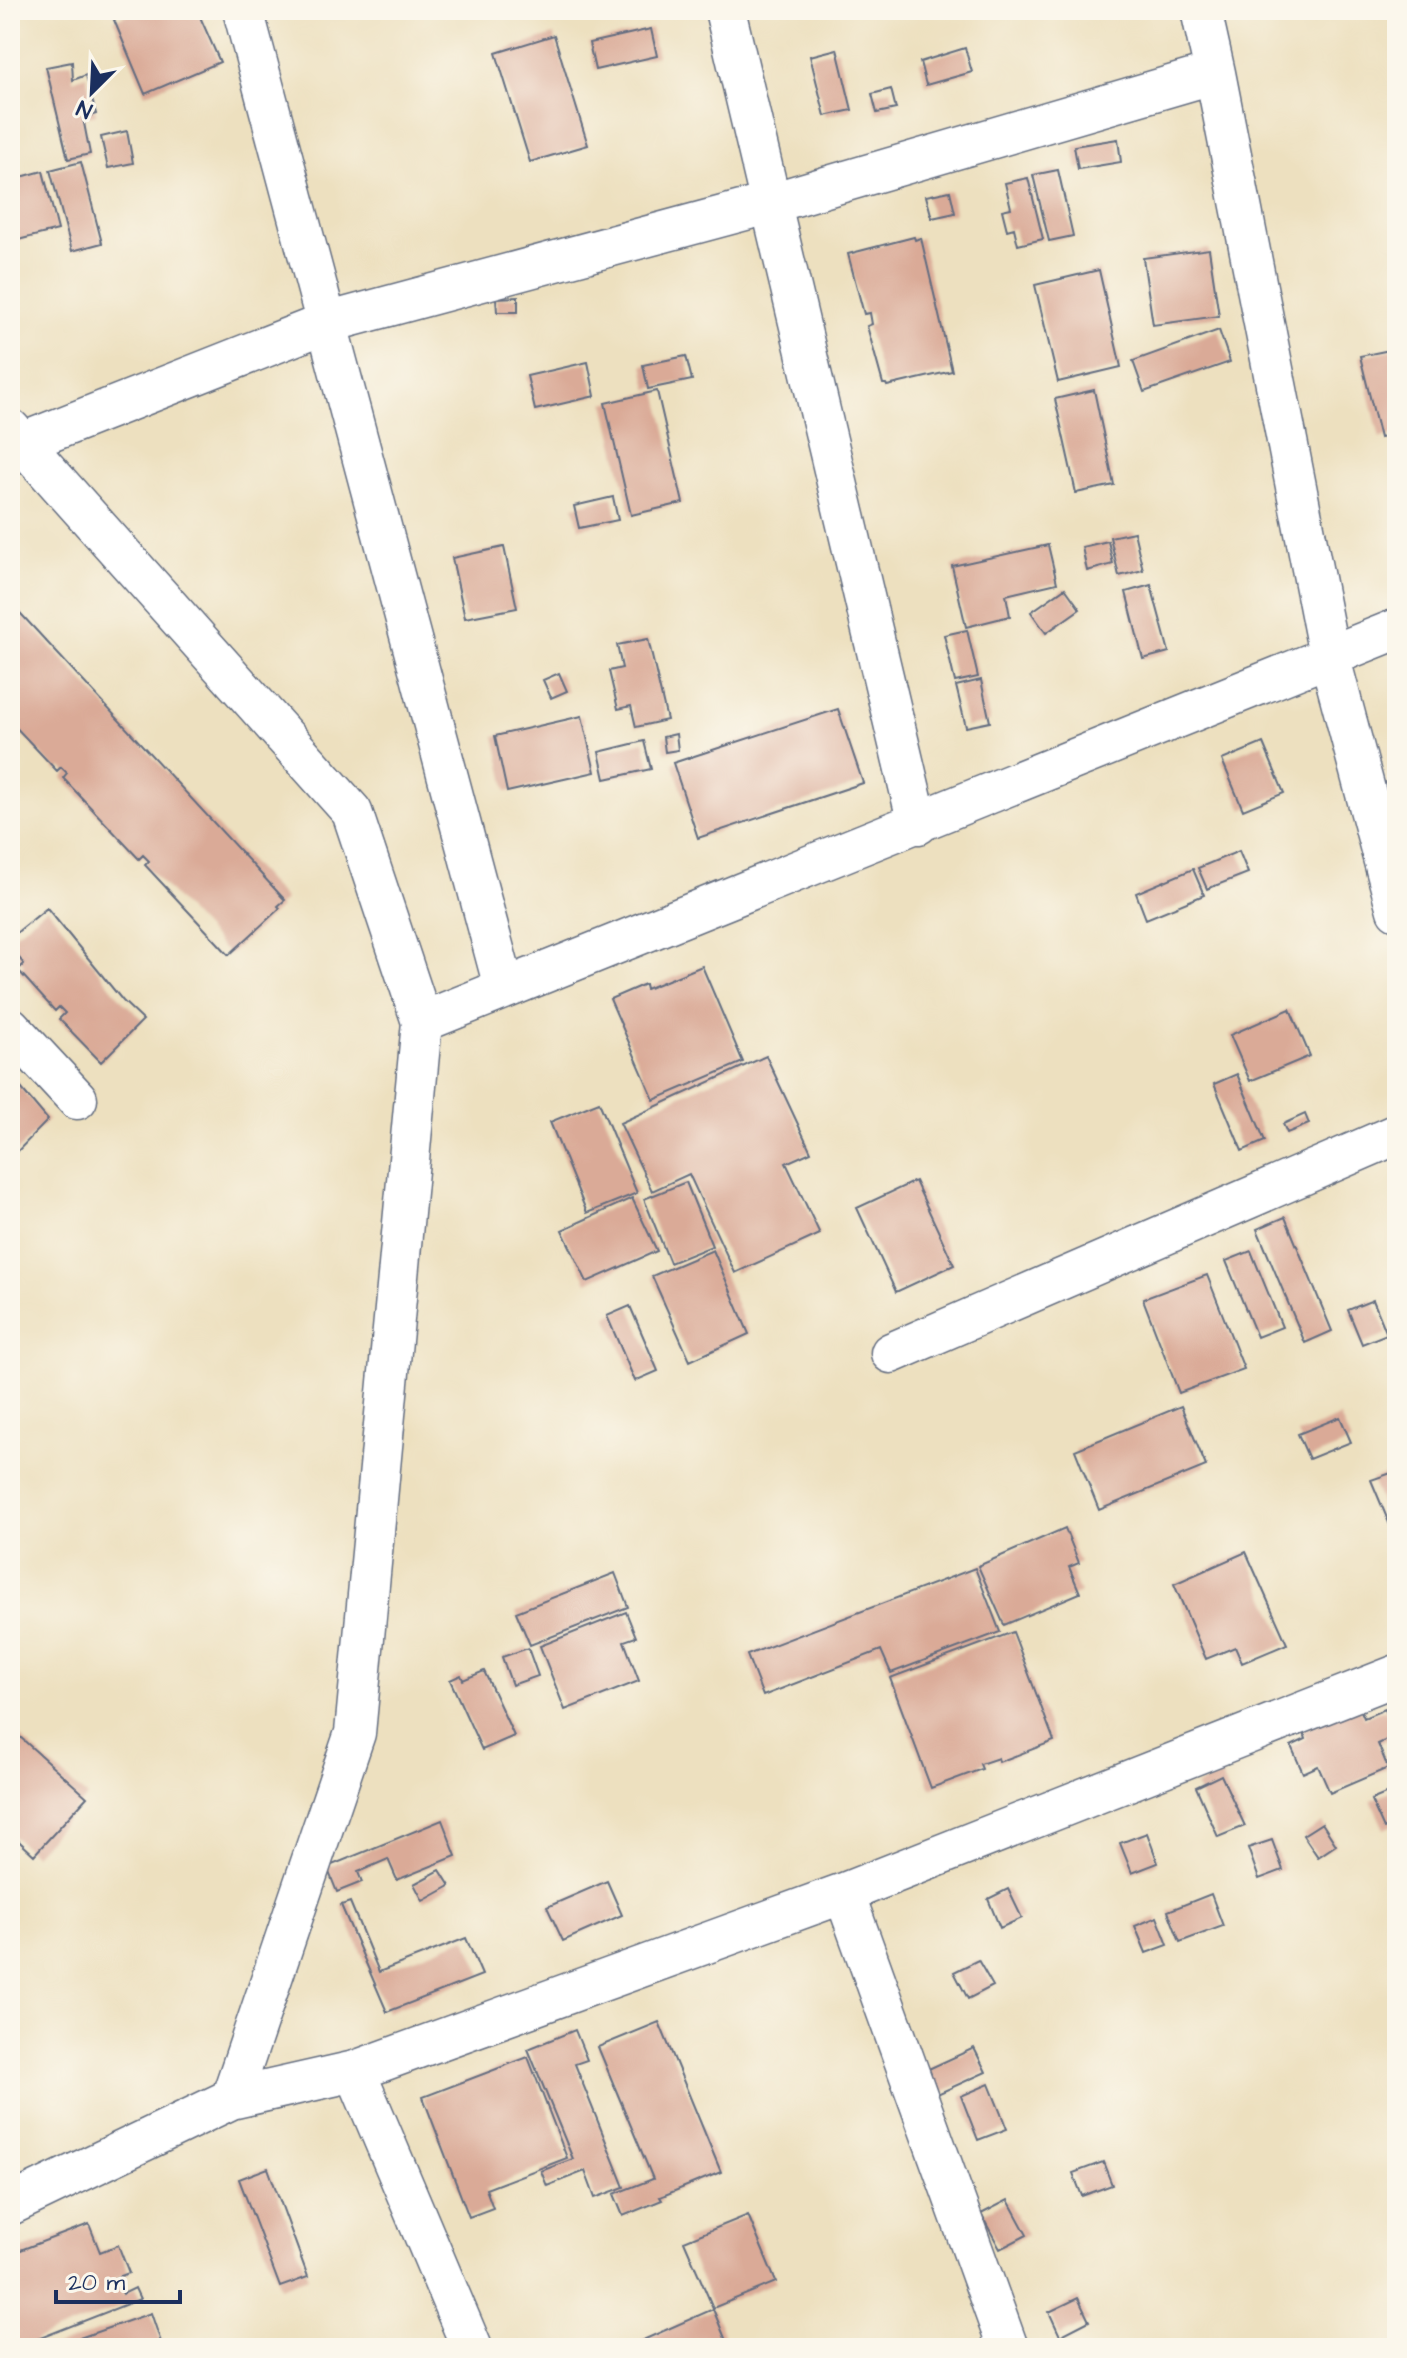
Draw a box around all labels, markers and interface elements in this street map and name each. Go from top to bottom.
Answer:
north arrow [52,52,132,132]
text: N [72,92,97,126]
scale bar [56,2254,180,2304]
text: 20 m [68,2266,125,2300]

